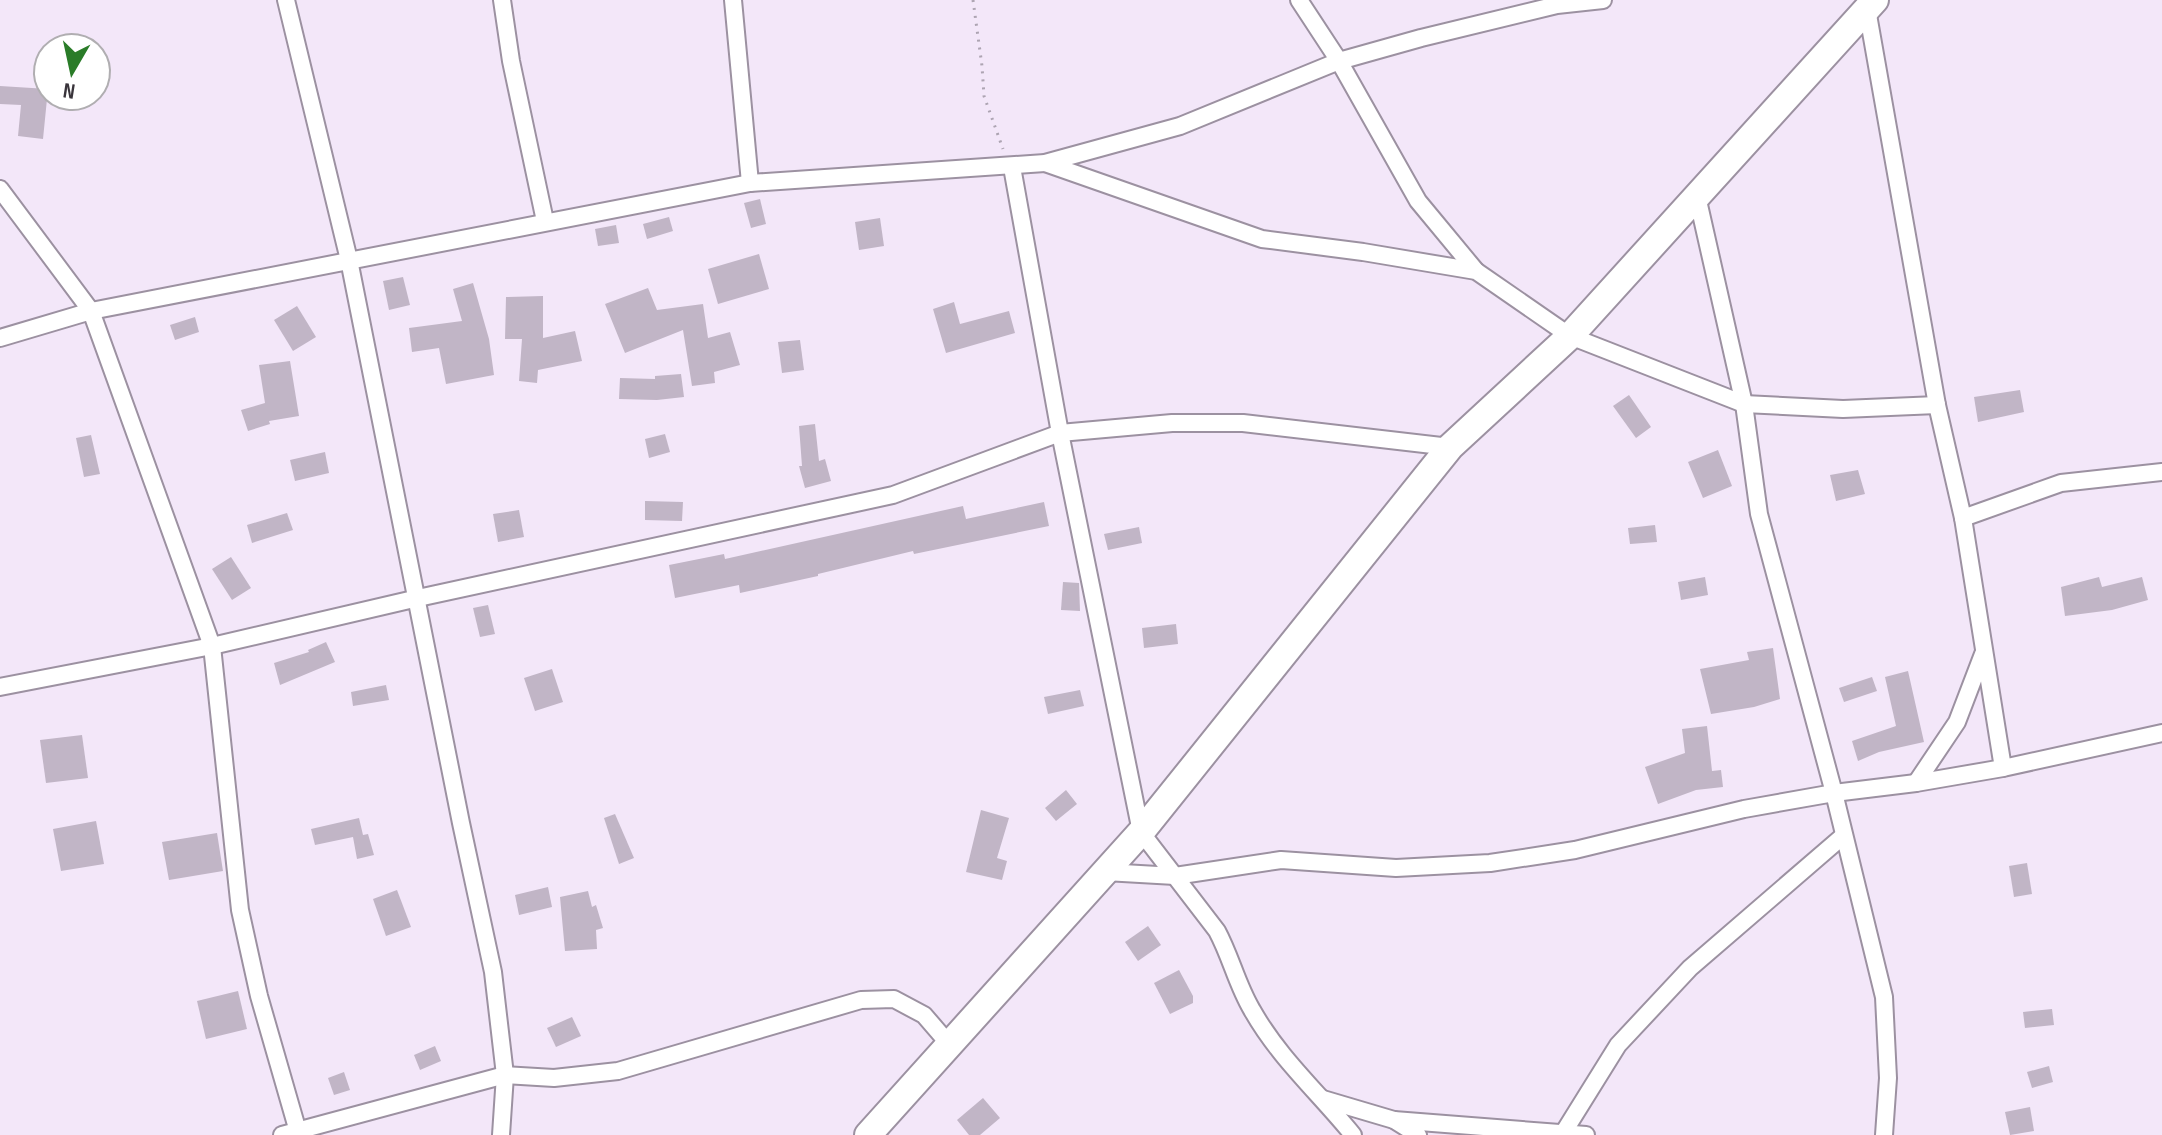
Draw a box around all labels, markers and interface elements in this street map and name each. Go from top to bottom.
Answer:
north arrow [32,32,112,112]
text: N [61,76,77,105]

